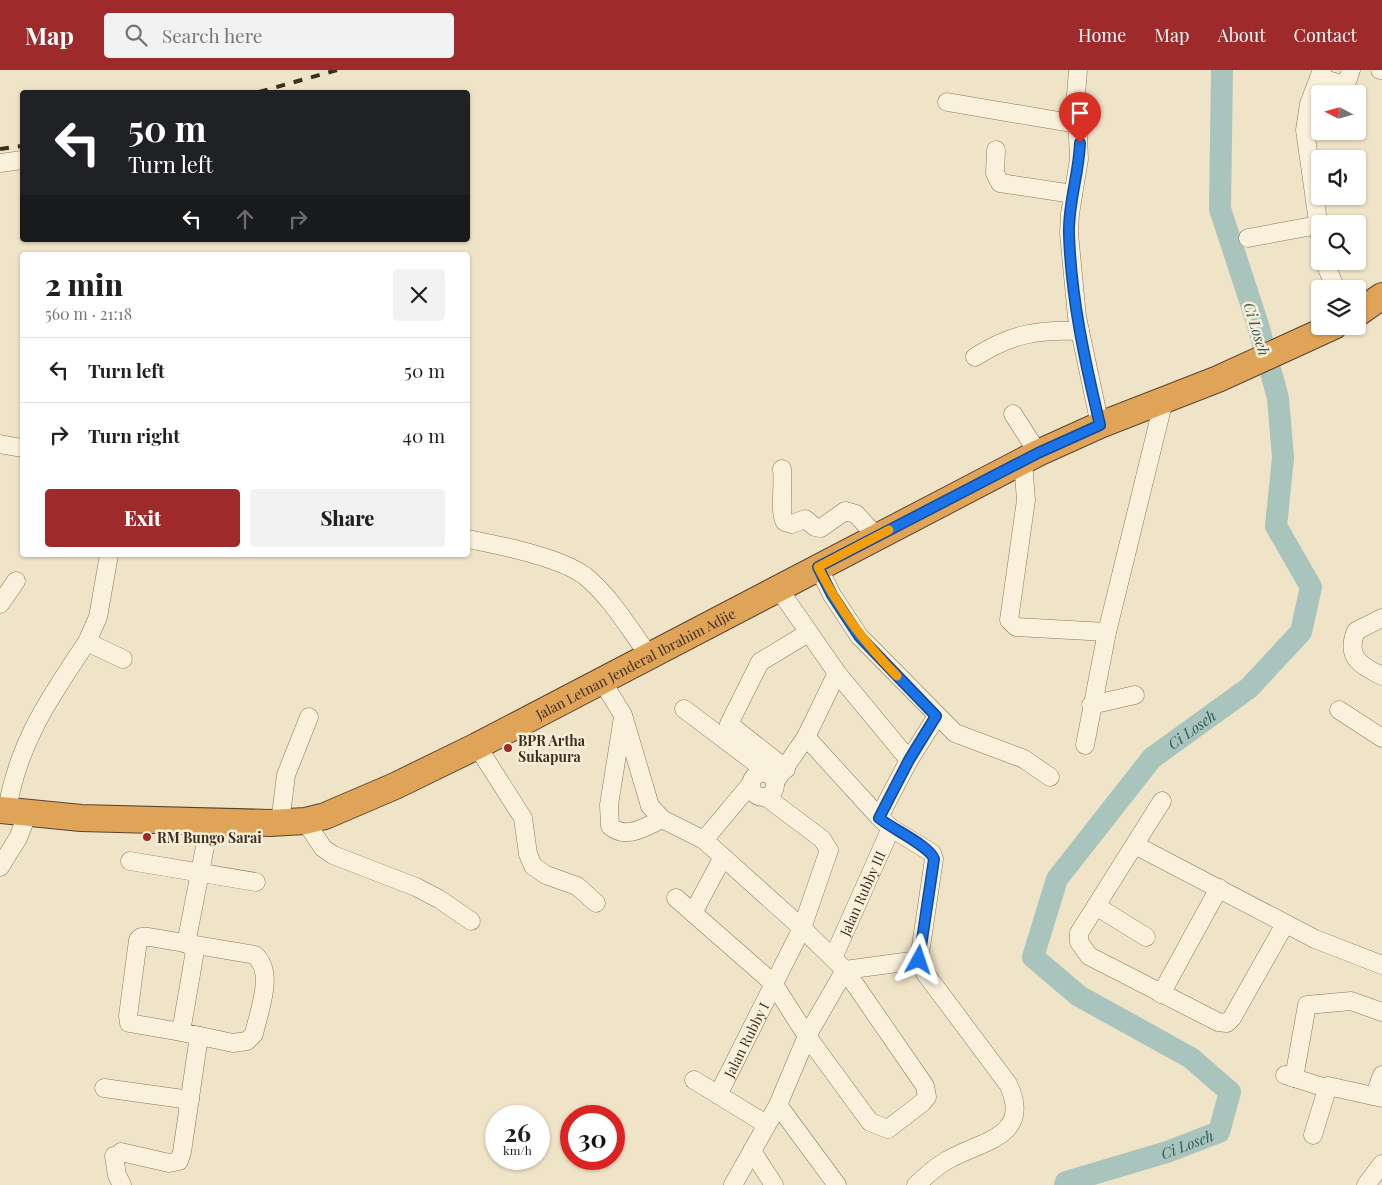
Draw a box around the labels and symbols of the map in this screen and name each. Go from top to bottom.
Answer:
north arrow [1311,85,1366,140]
pin [1059,92,1101,143]
water label: Ci Loseh [1239,300,1275,358]
street label: Jalan Letnan Jenderal Ibrahim Adjie [531,603,738,724]
water label: Ci Loseh [1164,705,1220,754]
place label: BPR Artha Sukapura [518,731,586,766]
marker: BPR Artha Sukapura [502,742,514,754]
place label: RM Bungo Sarai [157,828,262,847]
marker: RM Bungo Sarai [141,831,153,843]
street label: Jalan Rubby III [834,847,889,940]
position arrow [892,933,944,985]
street label: Jalan Rubby I [719,999,773,1081]
speed limit sign: 30 [560,1105,625,1170]
water label: Ci Loseh [1159,1125,1216,1163]

